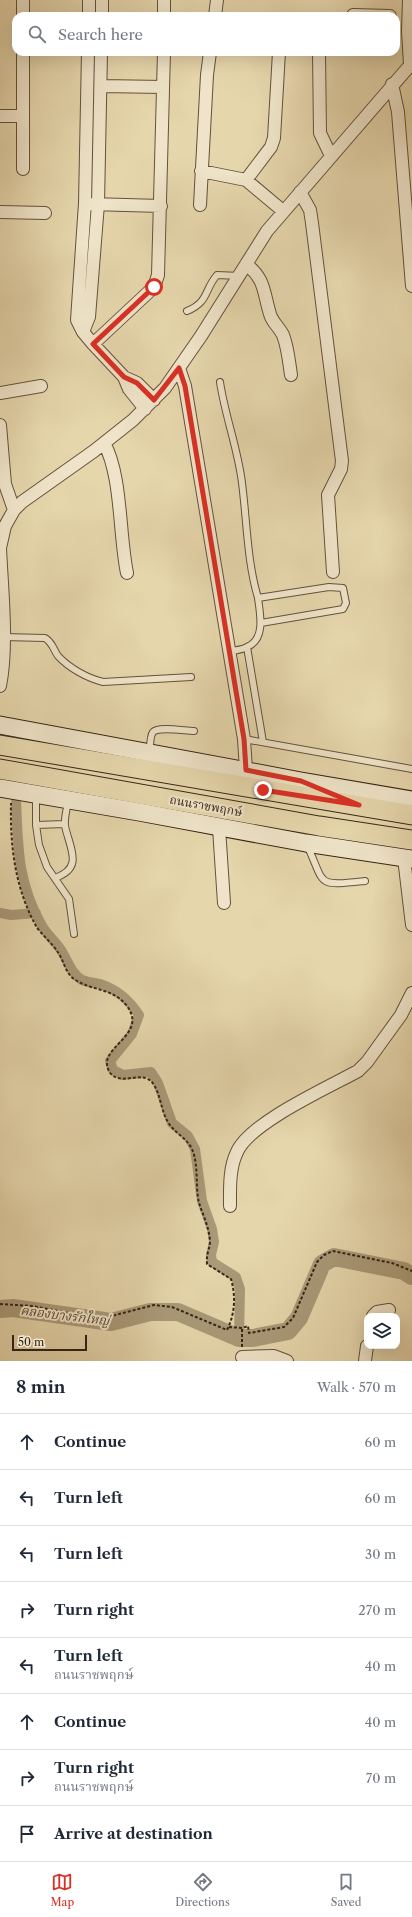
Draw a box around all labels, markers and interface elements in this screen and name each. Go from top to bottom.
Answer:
search box [12,12,400,56]
icon: search [26,23,48,45]
text: Search here [58,25,143,44]
route start [145,278,163,296]
route end [254,781,272,799]
street label: ถนนราชพฤกษ์ [169,792,244,819]
water label: คลองบางรักใหญ่ [19,1301,113,1330]
map controls [364,1313,400,1349]
button: layers [364,1313,400,1349]
scale bar [12,1333,87,1352]
text: 50 m [18,1335,44,1349]
text: 8 min [16,1377,65,1397]
text: Walk · 570 m [317,1379,396,1395]
icon: ahead [16,1431,38,1453]
text: Continue [54,1432,126,1451]
text: 60 m [365,1434,396,1450]
icon: left [16,1487,38,1509]
text: Turn left [54,1488,123,1507]
text: 60 m [365,1490,396,1506]
icon: left [16,1543,38,1565]
text: Turn left [54,1544,123,1563]
text: 30 m [365,1546,396,1562]
icon: right [16,1599,38,1621]
text: Turn right [54,1600,134,1619]
text: 270 m [358,1602,396,1618]
text: Turn left [54,1646,123,1665]
icon: left [16,1655,38,1677]
text: 40 m [365,1658,396,1674]
text: ถนนราชพฤกษ์ [54,1666,134,1682]
icon: ahead [16,1711,38,1733]
text: Continue [54,1712,126,1731]
text: 40 m [365,1714,396,1730]
text: Turn right [54,1758,134,1777]
icon: right [16,1767,38,1789]
text: 70 m [366,1770,396,1786]
text: ถนนราชพฤกษ์ [54,1778,134,1794]
icon: arrive [16,1823,38,1845]
text: Arrive at destination [54,1824,213,1843]
tab: Map [51,1871,74,1909]
tab: Directions [175,1871,230,1909]
tab: Saved [331,1871,361,1909]

